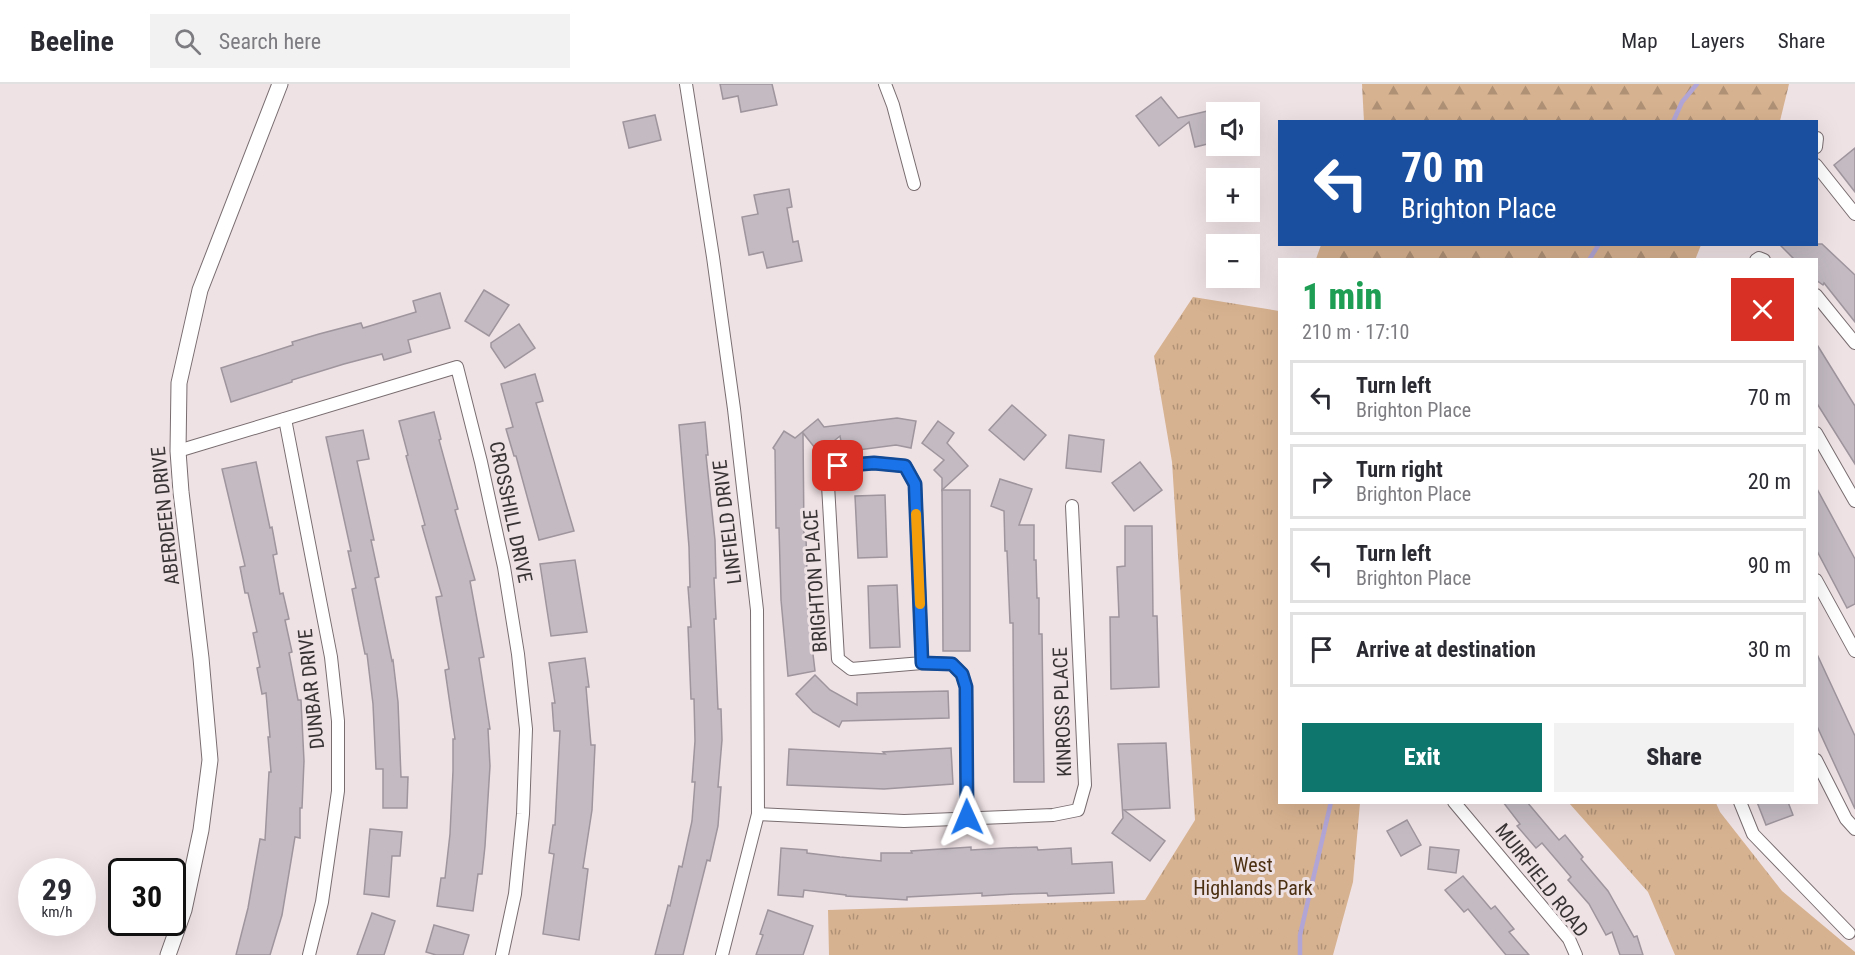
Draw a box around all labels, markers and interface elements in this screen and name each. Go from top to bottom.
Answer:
search box [150,14,570,68]
text: Beeline [30,25,114,58]
icon: search [171,25,204,58]
text: Search here [219,29,321,54]
text: Map [1621,29,1658,53]
text: Layers [1691,29,1745,53]
text: Share [1778,29,1825,53]
map controls [1206,102,1260,288]
button: sound [1206,102,1260,156]
text: 70 m [1401,143,1484,192]
icon: left [1302,144,1380,222]
button: + [1206,168,1260,222]
text: Brighton Place [1401,193,1556,225]
button: − [1206,234,1260,288]
text: 1 min [1302,276,1382,318]
button: close [1731,278,1794,341]
text: 210 m · 17:10 [1302,320,1409,344]
text: Turn left [1356,373,1431,398]
icon: left [1305,381,1338,414]
text: 70 m [1748,385,1791,410]
text: Brighton Place [1356,398,1471,422]
street label: CROSSHILL DRIVE [484,439,538,585]
pin [812,440,863,491]
street label: ABERDEEN DRIVE [146,445,184,587]
icon: arrive [821,449,854,482]
text: Turn right [1356,457,1443,482]
street label: LINFIELD DRIVE [707,458,747,586]
icon: right [1305,465,1338,498]
text: 20 m [1748,469,1791,494]
text: Brighton Place [1356,482,1471,506]
street label: BRIGHTON PLACE [798,509,832,653]
text: Turn left [1356,541,1431,566]
icon: left [1305,549,1338,582]
text: 90 m [1748,553,1791,578]
text: Brighton Place [1356,566,1471,590]
street label: DUNBAR DRIVE [293,628,329,750]
icon: arrive [1305,633,1338,666]
text: Arrive at destination [1356,637,1536,662]
text: 30 m [1748,637,1791,662]
street label: KINROSS PLACE [1048,647,1076,777]
button: Exit [1302,723,1542,792]
button: Share [1554,723,1794,792]
position arrow [935,785,999,849]
street label: MUIRFIELD ROAD [1490,818,1594,942]
park label: West Highlands Park [1193,853,1313,900]
speed limit sign: 30 [108,858,186,936]
text: 29 [42,872,72,907]
text: km/h [42,903,72,921]

